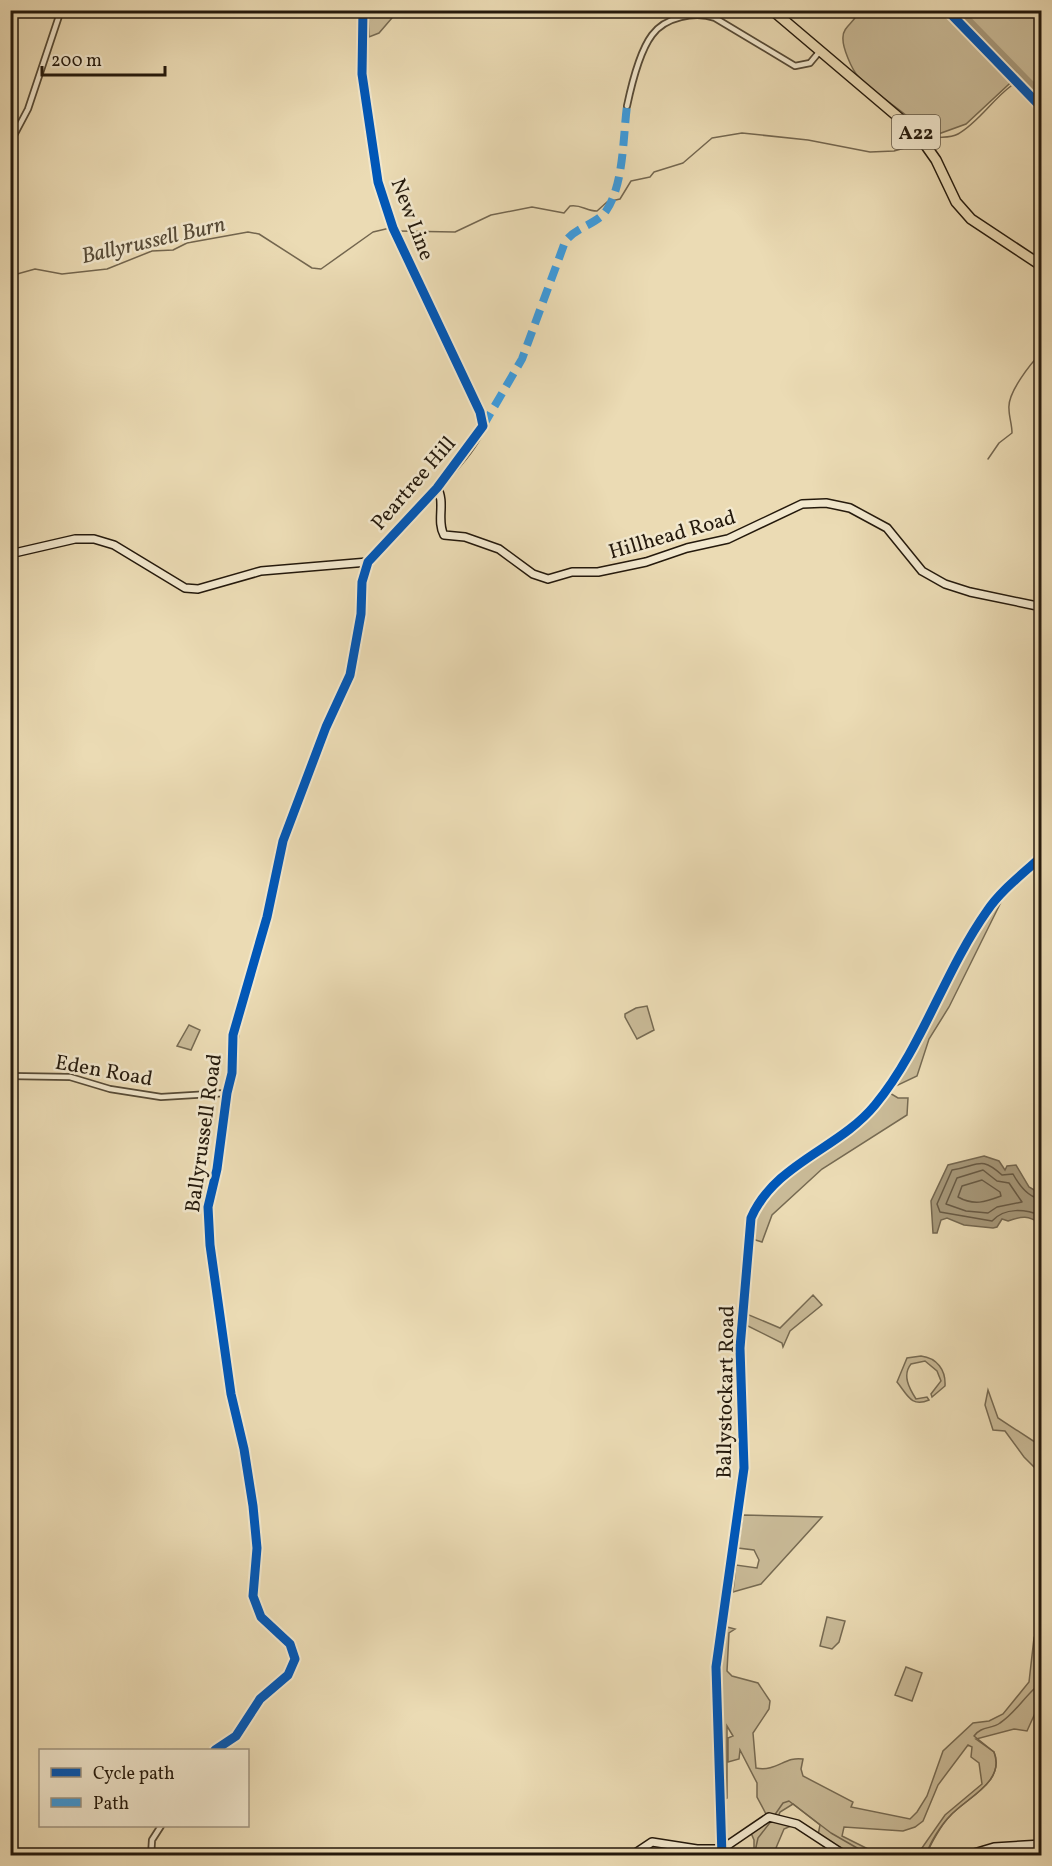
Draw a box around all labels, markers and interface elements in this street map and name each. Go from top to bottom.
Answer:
scale bar [42,39,165,77]
text: 200 m [51,49,102,74]
road number: A22 [892,115,940,149]
street label: New Line [383,174,441,265]
water label: Ballyrussell Burn [78,210,229,273]
street label: Peartree Hill [365,431,463,537]
street label: Hillhead Road [605,503,739,567]
street label: Eden Road [53,1049,155,1094]
street label: Ballyrussell Road [179,1052,230,1215]
street label: Ballystockart Road [710,1305,743,1479]
legend [39,1749,249,1827]
text: Cycle path [93,1762,175,1787]
text: Path [93,1792,129,1817]

